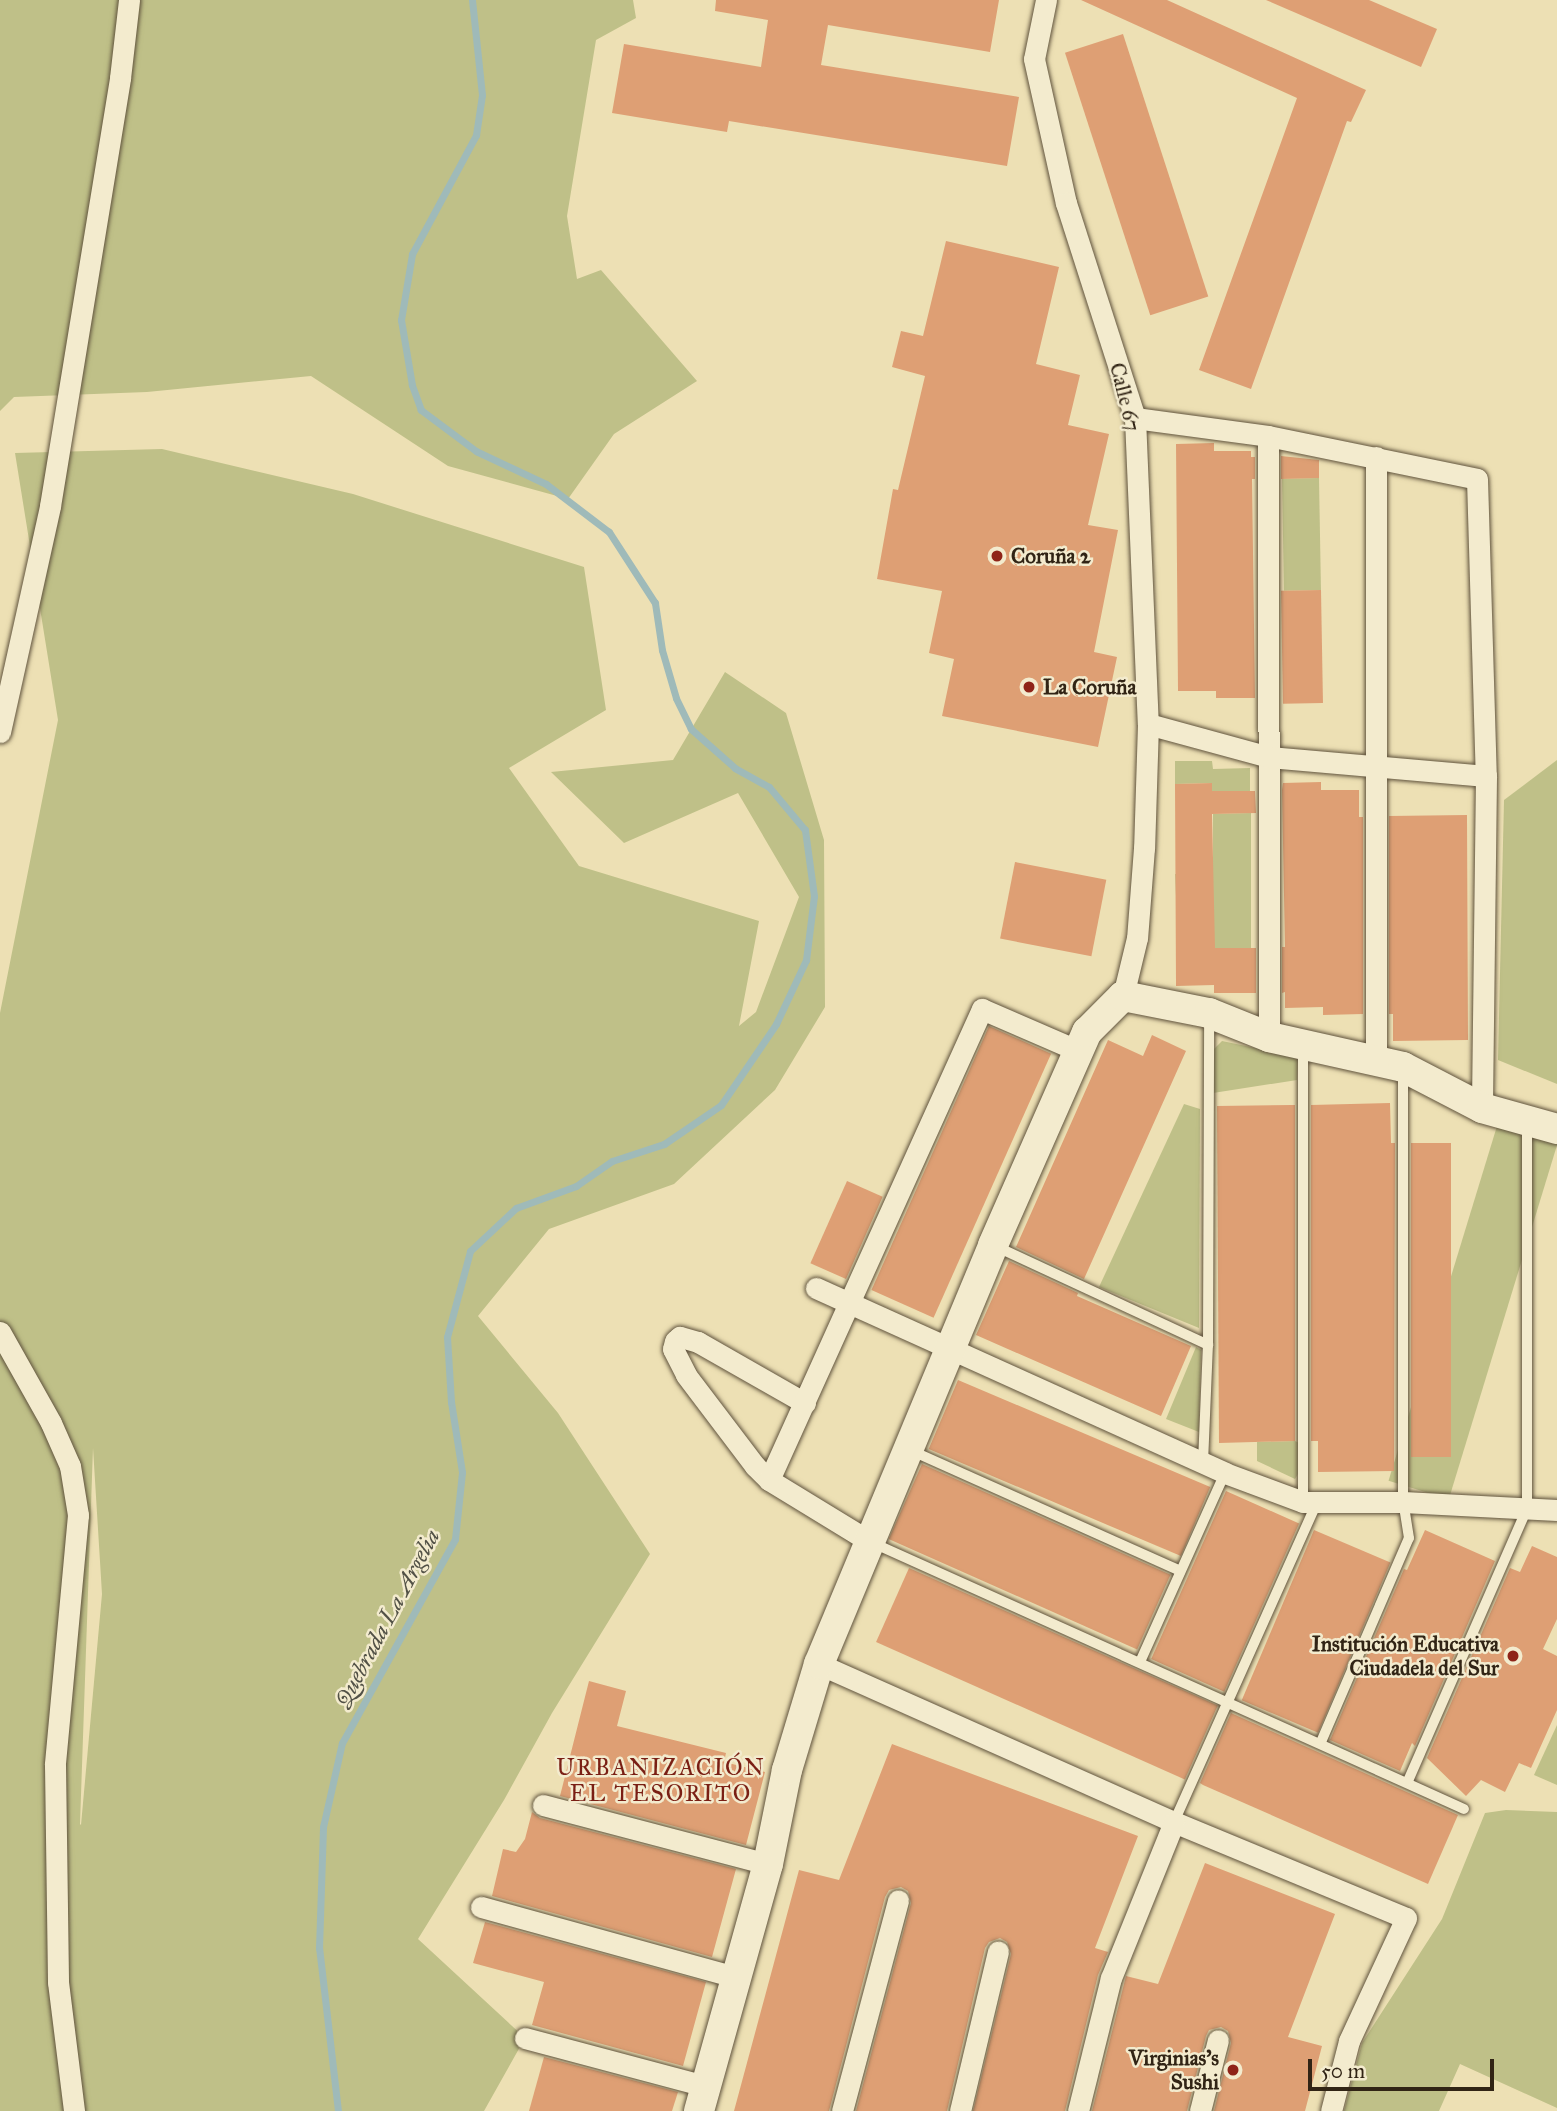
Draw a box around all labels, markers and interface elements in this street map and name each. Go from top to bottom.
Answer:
street label: Calle 67 [1104,360,1146,434]
place label: Coruña 2 [1011,543,1090,569]
marker: Coruña 2 [989,548,1005,564]
place label: La Coruña [1043,674,1136,700]
marker: La Coruña [1021,679,1037,695]
water label: Quebrada La Argelia [328,1524,446,1712]
place label: Institución Educativa Ciudadela del Sur [1312,1631,1499,1681]
marker: Institución Educativa Ciudadela del Sur [1505,1648,1521,1664]
district label: URBANIZACIÓN EL TESORITO [558,1753,764,1807]
scale bar [1312,2044,1498,2088]
place label: Virginias's Sushi [1129,2045,1219,2095]
text: 50 m [1321,2058,1365,2084]
marker: Virginias's Sushi [1225,2062,1241,2078]

